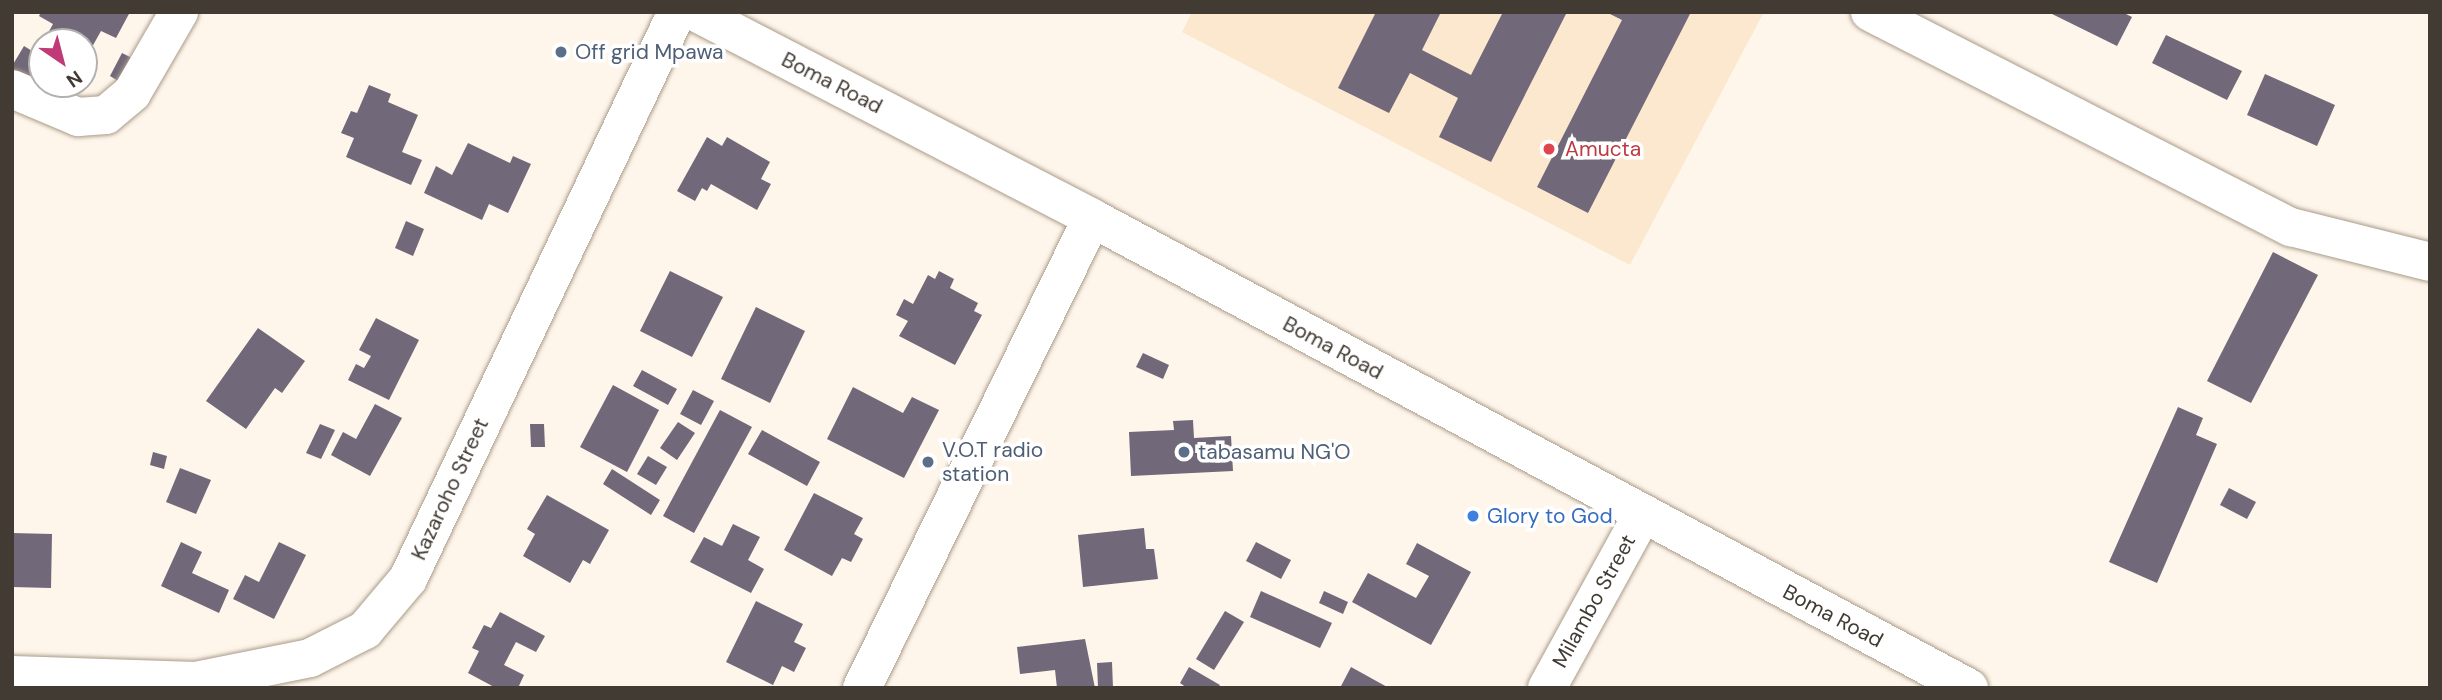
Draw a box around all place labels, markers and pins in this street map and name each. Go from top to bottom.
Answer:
place label: Off grid Mpawa [575,39,723,65]
marker: Off grid Mpawa [553,44,569,60]
place label: Amucta [1565,136,1641,162]
marker: Amucta [1539,139,1559,159]
place label: V.O.T radio station [942,437,1043,487]
place label: tabasamu NG'O [1198,439,1351,465]
marker: tabasamu NG'O [1176,444,1192,460]
marker: V.O.T radio station [920,454,936,470]
place label: Glory to God [1487,503,1613,529]
marker: Glory to God [1465,508,1481,524]

